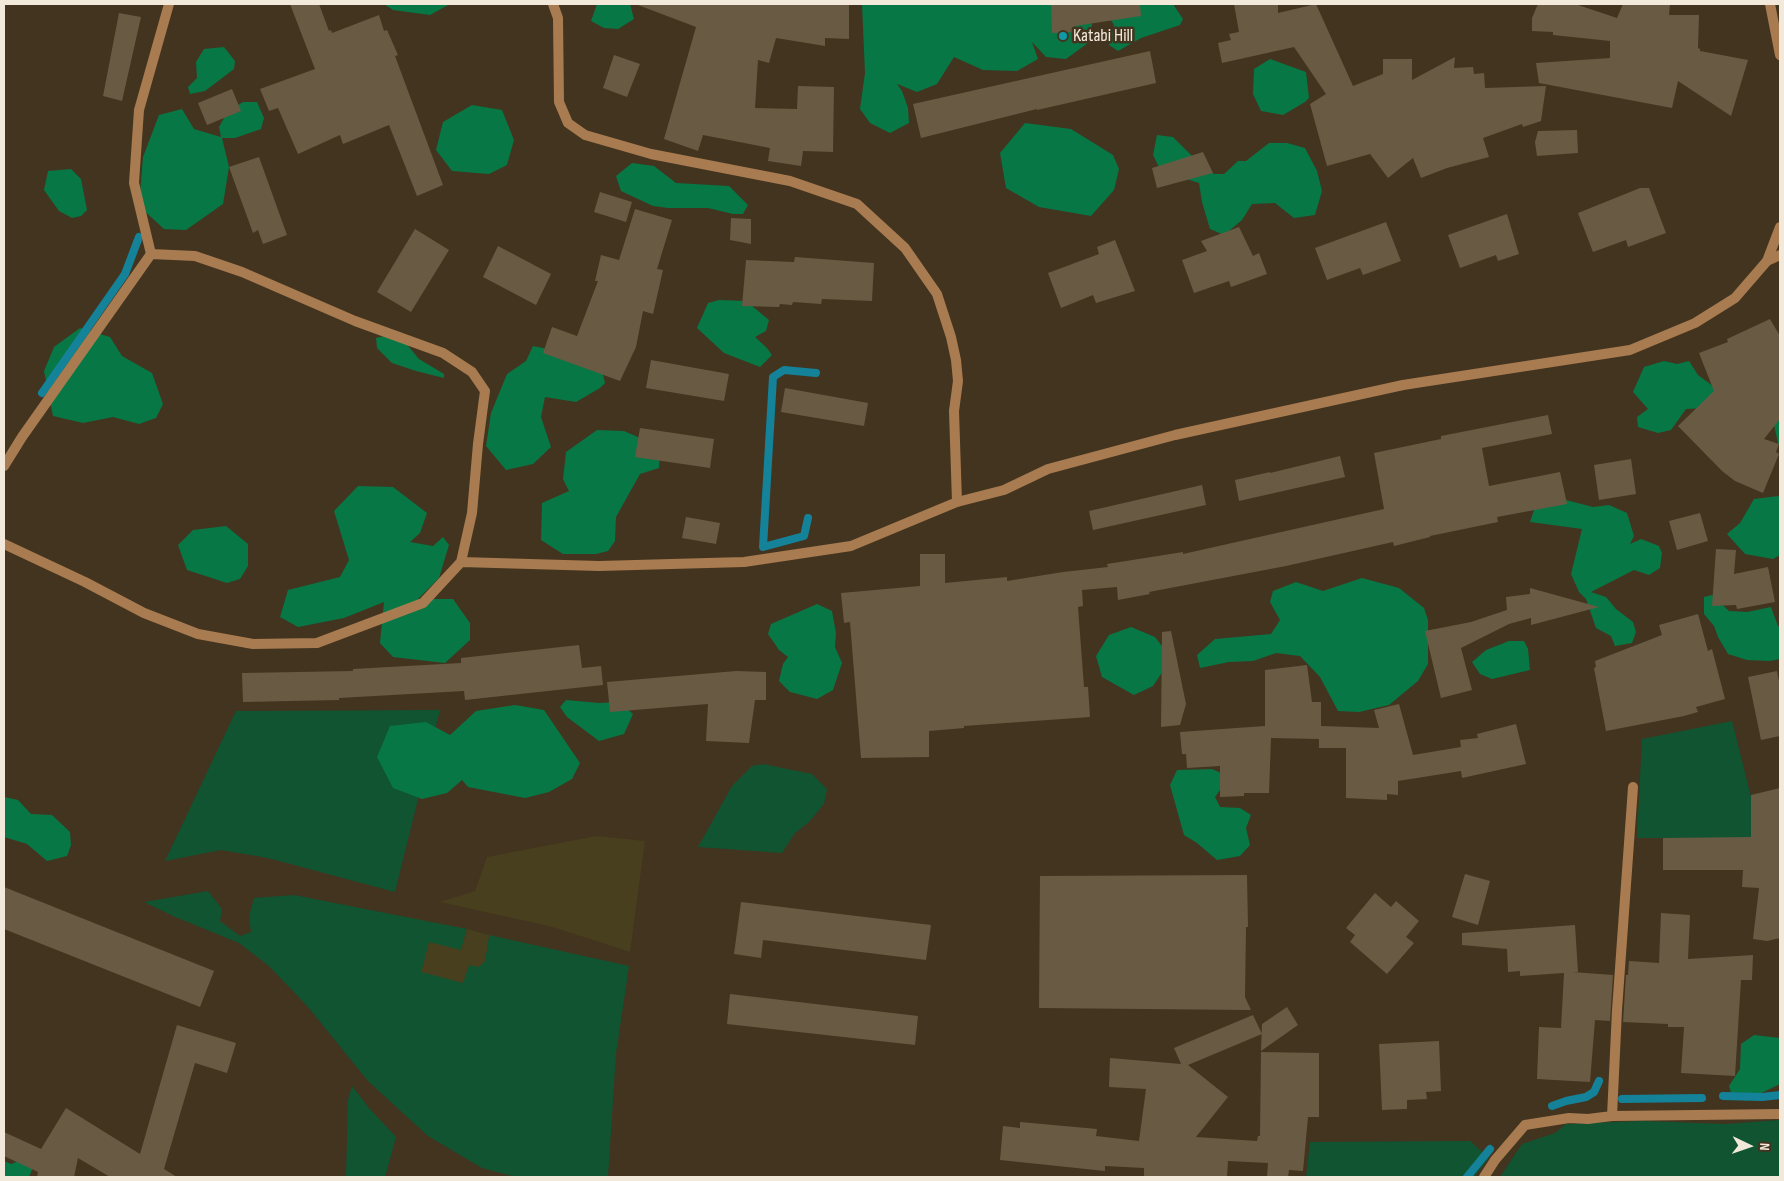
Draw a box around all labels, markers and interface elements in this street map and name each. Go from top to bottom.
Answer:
place label: Katabi Hill [1073,25,1133,47]
marker: Katabi Hill [1057,30,1069,42]
north arrow [1724,1121,1774,1171]
text: N [1756,1143,1773,1151]

